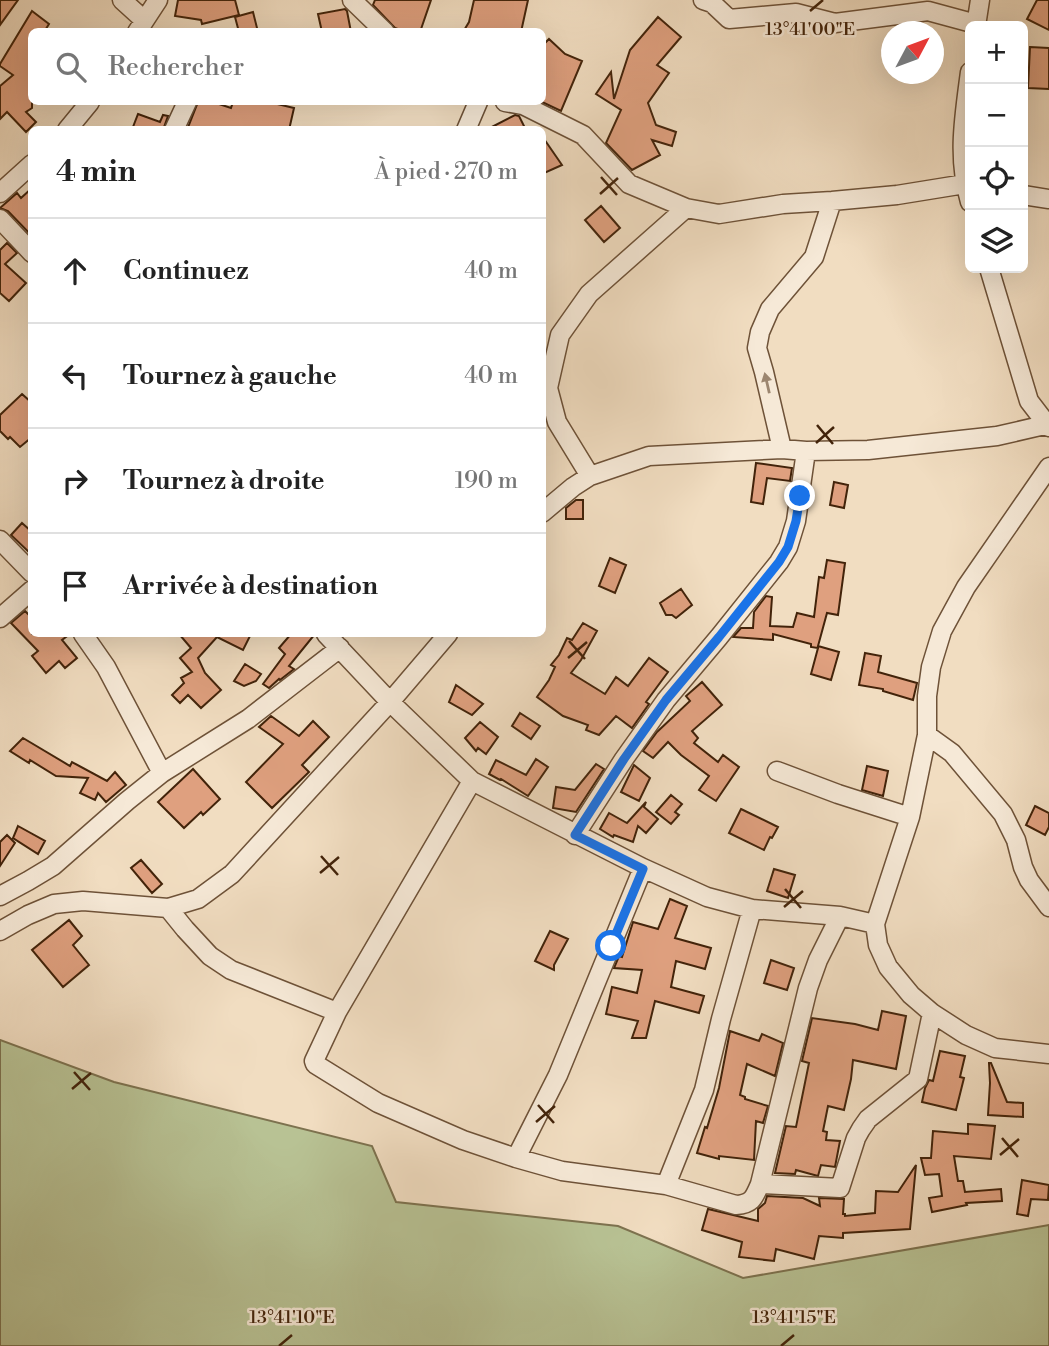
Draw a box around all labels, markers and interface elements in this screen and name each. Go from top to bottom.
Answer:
text: 13°41'00"E [765,18,855,41]
north arrow [881,21,944,84]
map controls [965,21,1028,273]
button: + [965,21,1028,84]
search box [28,28,546,105]
icon: search [52,48,90,86]
text: Rechercher [108,51,244,83]
button: − [965,84,1028,147]
button: locate [965,147,1028,210]
text: 4 min [56,153,136,191]
text: À pied · 270 m [374,158,518,186]
button: layers [965,210,1028,273]
icon: ahead [56,252,94,290]
text: Continuez [123,255,249,287]
text: 40 m [464,257,518,285]
icon: left [56,357,94,395]
text: Tournez à gauche [123,360,337,392]
text: 40 m [464,362,518,390]
one-way arrow [761,372,772,394]
icon: right [56,462,94,500]
text: Tournez à droite [123,465,325,497]
text: 190 m [455,467,518,495]
route end [784,480,815,511]
icon: arrive [56,567,94,605]
text: Arrivée à destination [123,570,378,602]
route start [595,930,626,961]
text: 13°41'10"E [249,1306,335,1329]
text: 13°41'15"E [752,1306,836,1329]

